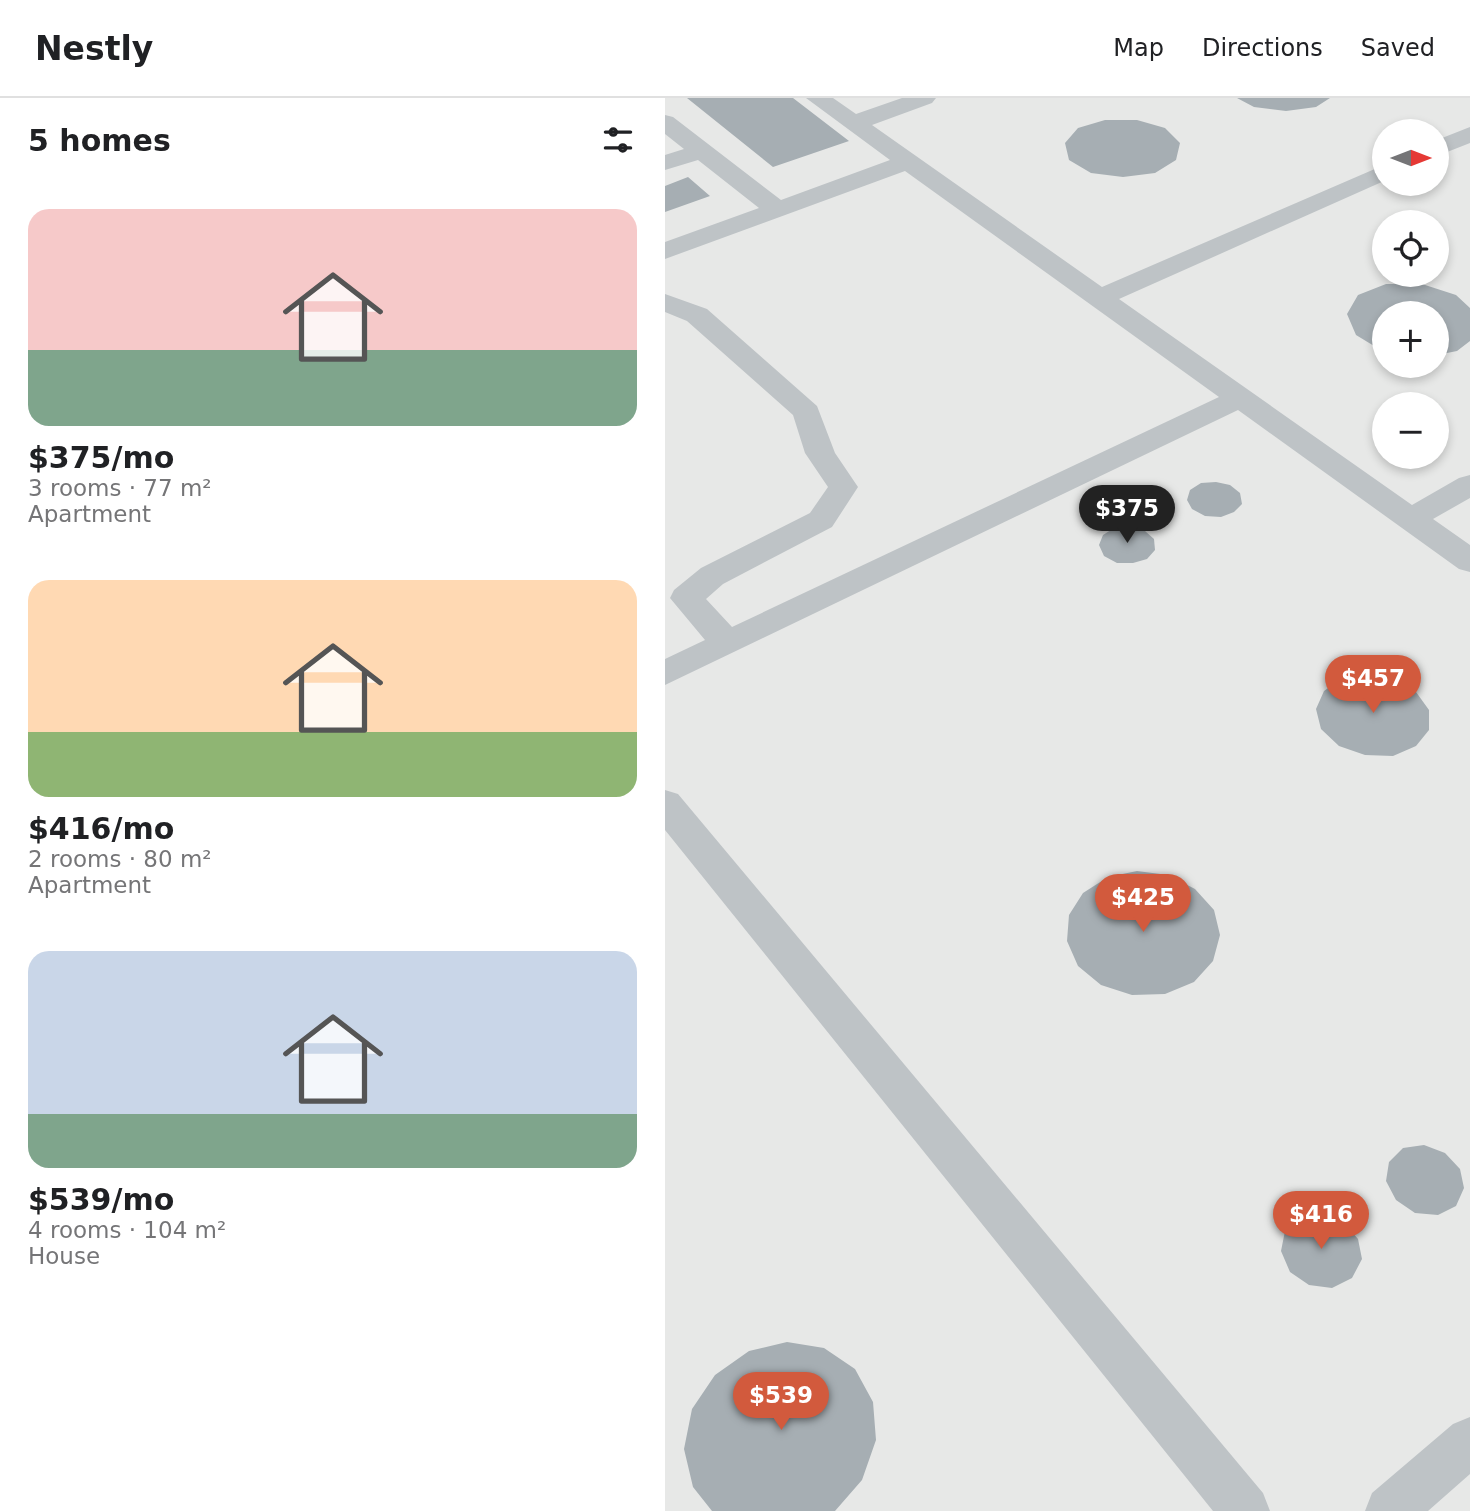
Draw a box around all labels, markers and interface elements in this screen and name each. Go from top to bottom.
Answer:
text: Nestly [35,29,153,68]
text: Map [1113,34,1164,62]
text: Directions [1202,34,1323,62]
text: Saved [1361,34,1435,62]
north arrow [1372,119,1449,196]
map controls [1372,119,1449,469]
icon: filters [599,121,637,159]
text: 5 homes [28,123,171,158]
button: locate [1372,210,1449,287]
icon: home [270,254,396,380]
button: + [1372,301,1449,378]
button: − [1372,392,1449,469]
text: $375/mo [28,440,174,475]
text: 3 rooms · 77 m² [28,475,212,501]
pin: $375 [1086,486,1168,545]
text: $375 [1095,495,1159,521]
text: Apartment [28,501,151,527]
icon: home [270,625,396,751]
pin: $457 [1332,656,1414,715]
text: $457 [1341,665,1405,691]
text: $416/mo [28,811,174,846]
text: 2 rooms · 80 m² [28,846,212,872]
text: Apartment [28,872,151,898]
pin: $425 [1102,874,1184,934]
text: $425 [1111,884,1175,910]
icon: home [270,996,396,1122]
text: $539/mo [28,1182,174,1217]
pin: $416 [1280,1192,1362,1251]
text: $416 [1289,1201,1353,1227]
text: 4 rooms · 104 m² [28,1217,226,1243]
text: House [28,1243,100,1269]
pin: $539 [740,1372,822,1432]
text: $539 [749,1382,813,1408]

